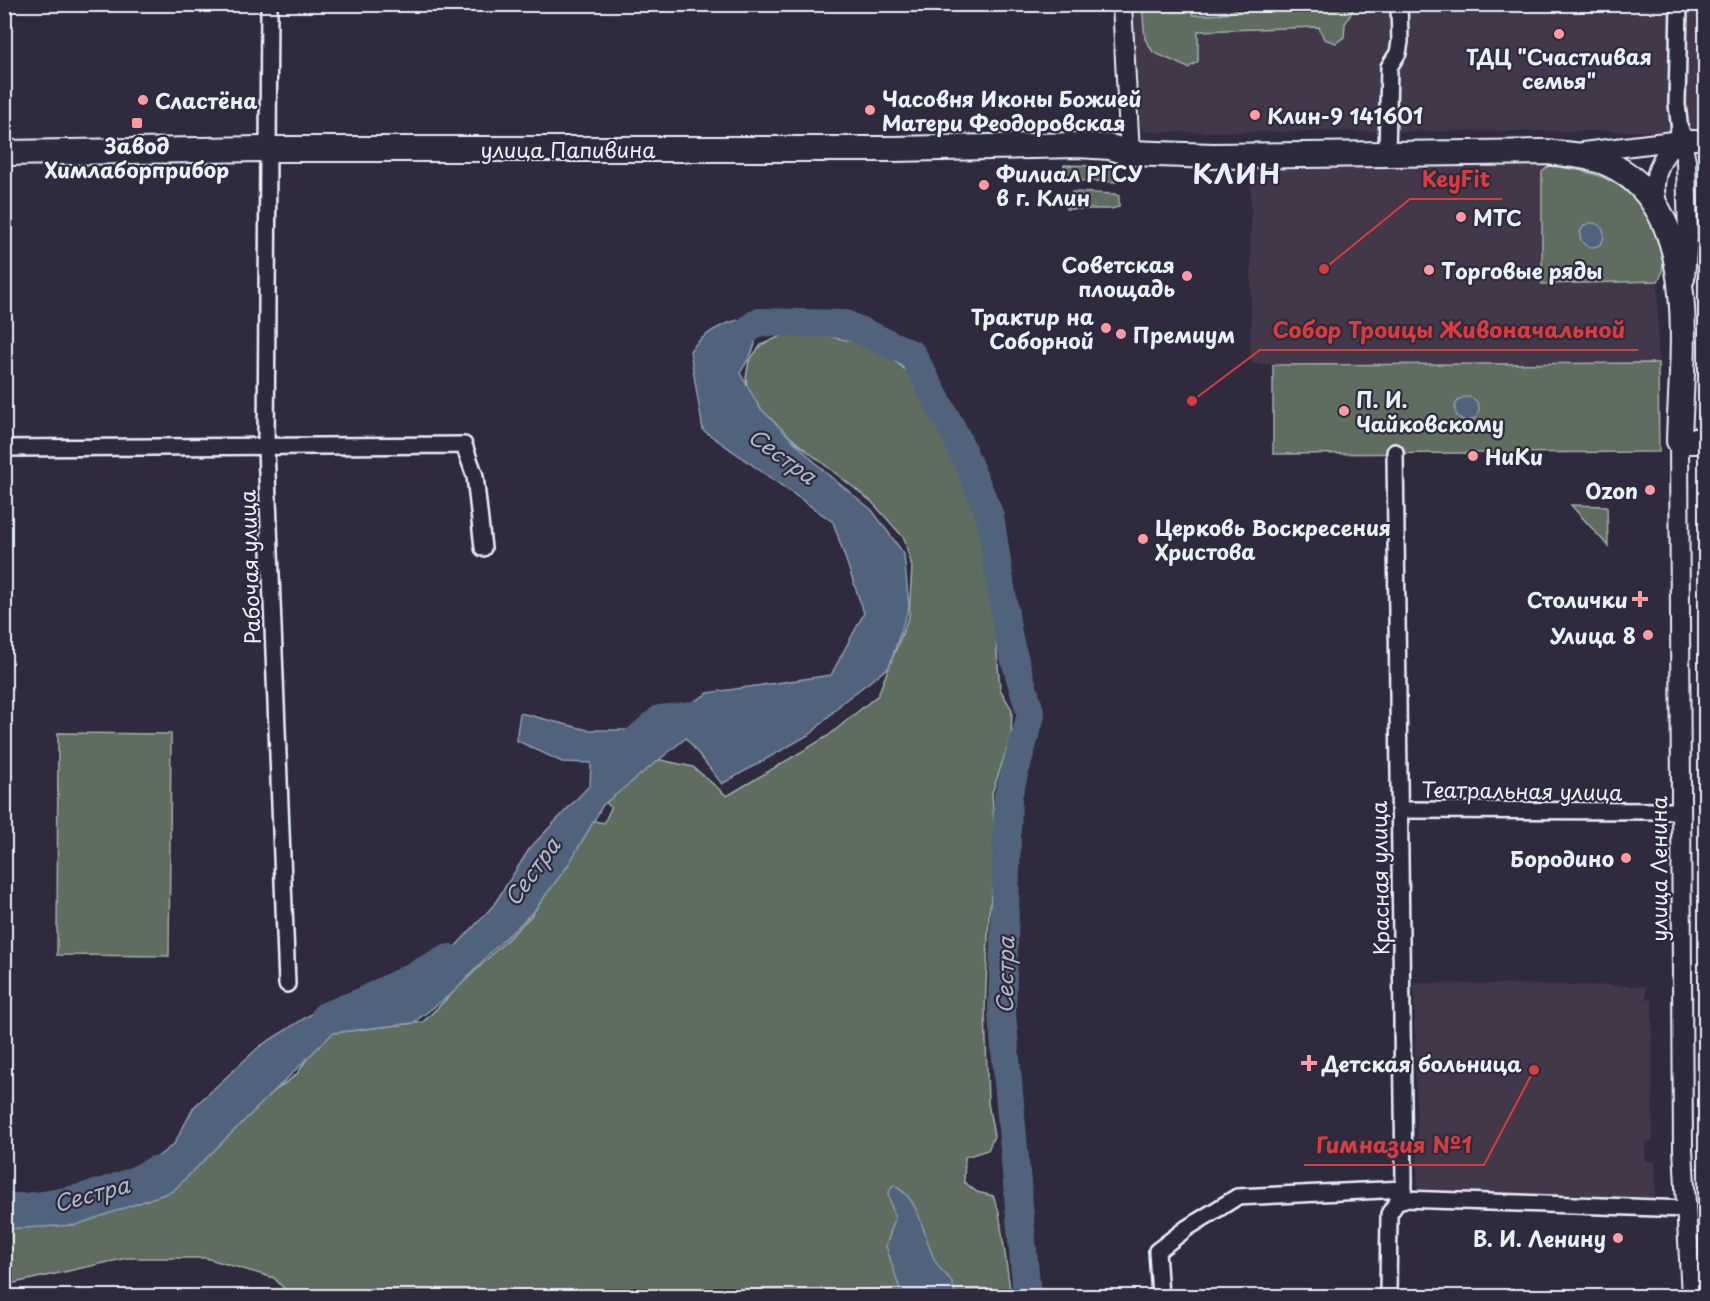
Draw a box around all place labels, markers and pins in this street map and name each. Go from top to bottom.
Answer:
marker: ТДЦ "Счастливая семья" [1552,27,1566,41]
place label: ТДЦ "Счастливая семья" [1466,40,1652,96]
place label: Часовня Иконы Божией Матери Феодоровская [882,82,1142,138]
place label: Сластёна [155,84,258,116]
marker: Сластёна [136,93,150,107]
place label: Клин-9 141601 [1267,99,1423,131]
marker: Часовня Иконы Божией Матери Феодоровская [863,103,877,117]
marker: Клин-9 141601 [1248,108,1262,122]
marker: Завод Химлаборприбор [130,116,144,130]
place label: Завод Химлаборприбор [45,129,229,185]
place label: Филиал РГСУ в г. Клин [996,157,1143,213]
callout: KeyFit [1410,159,1502,199]
marker: Филиал РГСУ в г. Клин [977,178,991,192]
place label: МТС [1473,201,1522,233]
marker: МТС [1454,210,1468,224]
place label: Советская площадь [1061,248,1175,304]
place label: Tорговые ряды [1441,254,1602,286]
marker: Tорговые ряды [1422,263,1436,277]
marker: Советская площадь [1180,269,1194,283]
place label: Трактир на Соборной [971,300,1094,356]
callout: Собор Троицы Живоначальной [1260,310,1638,350]
place label: Премиум [1133,318,1235,350]
marker: Трактир на Соборной [1099,321,1113,335]
marker: Премиум [1114,327,1128,341]
place label: П. И. Чайковскому [1356,383,1504,439]
marker: П. И. Чайковскому [1337,404,1351,418]
place label: НиКи [1485,440,1543,472]
marker: НиКи [1466,449,1480,463]
place label: Ozon [1585,474,1638,506]
marker: Ozon [1643,483,1657,497]
place label: Церковь Воскресения Христова [1155,511,1391,567]
marker: Церковь Воскресения Христова [1136,532,1150,546]
place label: Столички [1527,583,1628,615]
marker: Столички [1633,592,1647,606]
place label: Улица 8 [1549,619,1636,651]
marker: Улица 8 [1641,628,1655,642]
place label: Бородино [1510,842,1614,874]
marker: Бородино [1619,851,1633,865]
place label: Детская больница [1321,1047,1522,1079]
marker: Детская больница [1300,1054,1318,1072]
callout: Гимназия №1 [1304,1125,1484,1165]
place label: В. И. Ленину [1473,1222,1606,1254]
marker: В. И. Ленину [1611,1231,1625,1245]

